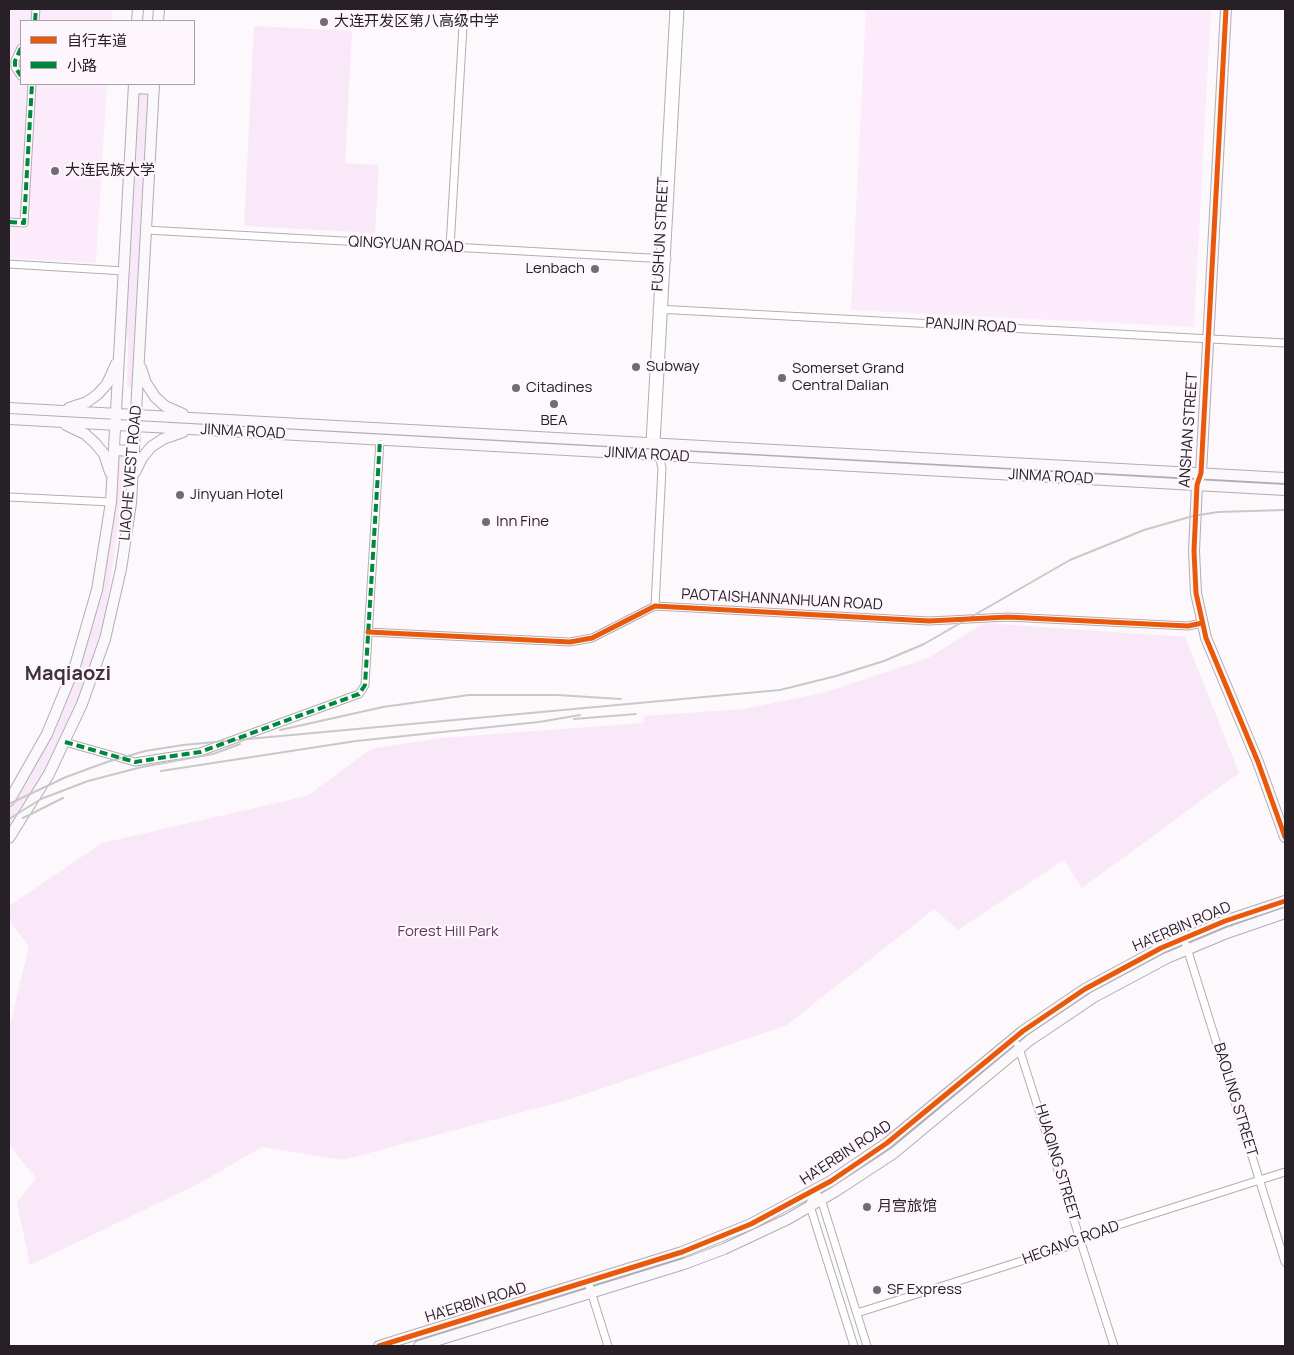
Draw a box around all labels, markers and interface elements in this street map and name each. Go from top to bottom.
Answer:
place label: 大连开发区第八高级中学 [334,13,499,31]
marker: 大连开发区第八高级中学 [318,16,330,28]
legend [20,20,195,85]
text: 自行车道 [67,30,127,51]
text: 小路 [67,55,97,76]
place label: 大连民族大学 [65,162,155,180]
marker: 大连民族大学 [49,165,61,177]
street label: FUSHUN STREET [649,176,673,292]
street label: QINGYUAN ROAD [348,233,464,257]
place label: Lenbach [525,260,585,278]
marker: Lenbach [589,263,601,275]
street label: PANJIN ROAD [925,315,1017,337]
place label: Subway [646,358,700,376]
place label: Somerset Grand Central Dalian [792,360,904,395]
marker: Subway [630,361,642,373]
marker: Somerset Grand Central Dalian [776,372,788,384]
street label: ANSHAN STREET [1176,372,1202,488]
place label: Citadines [526,379,592,397]
marker: Citadines [510,382,522,394]
marker: BEA [548,398,560,410]
street label: LIAOHE WEST ROAD [116,404,146,542]
place label: BEA [540,412,568,430]
street label: JINMA ROAD [200,421,286,443]
street label: JINMA ROAD [604,444,690,466]
street label: JINMA ROAD [1008,466,1094,488]
place label: Jinyuan Hotel [190,486,283,504]
marker: Jinyuan Hotel [174,489,186,501]
place label: Inn Fine [496,513,549,531]
marker: Inn Fine [480,516,492,528]
street label: PAOTAISHANNANHUAN ROAD [681,586,883,614]
district label: Maqiaozi [25,662,111,686]
street label: HA'ERBIN ROAD [1130,898,1234,956]
park label: Forest Hill Park [398,923,498,941]
street label: BAOLING STREET [1209,1041,1261,1159]
street label: HUAQING STREET [1031,1102,1083,1224]
street label: HA'ERBIN ROAD [797,1117,895,1189]
place label: 月宫旅馆 [877,1198,937,1216]
marker: 月宫旅馆 [861,1201,873,1213]
street label: HEGANG ROAD [1020,1217,1122,1269]
street label: HA'ERBIN ROAD [423,1279,529,1327]
place label: SF Express [887,1281,962,1299]
marker: SF Express [871,1284,883,1296]

